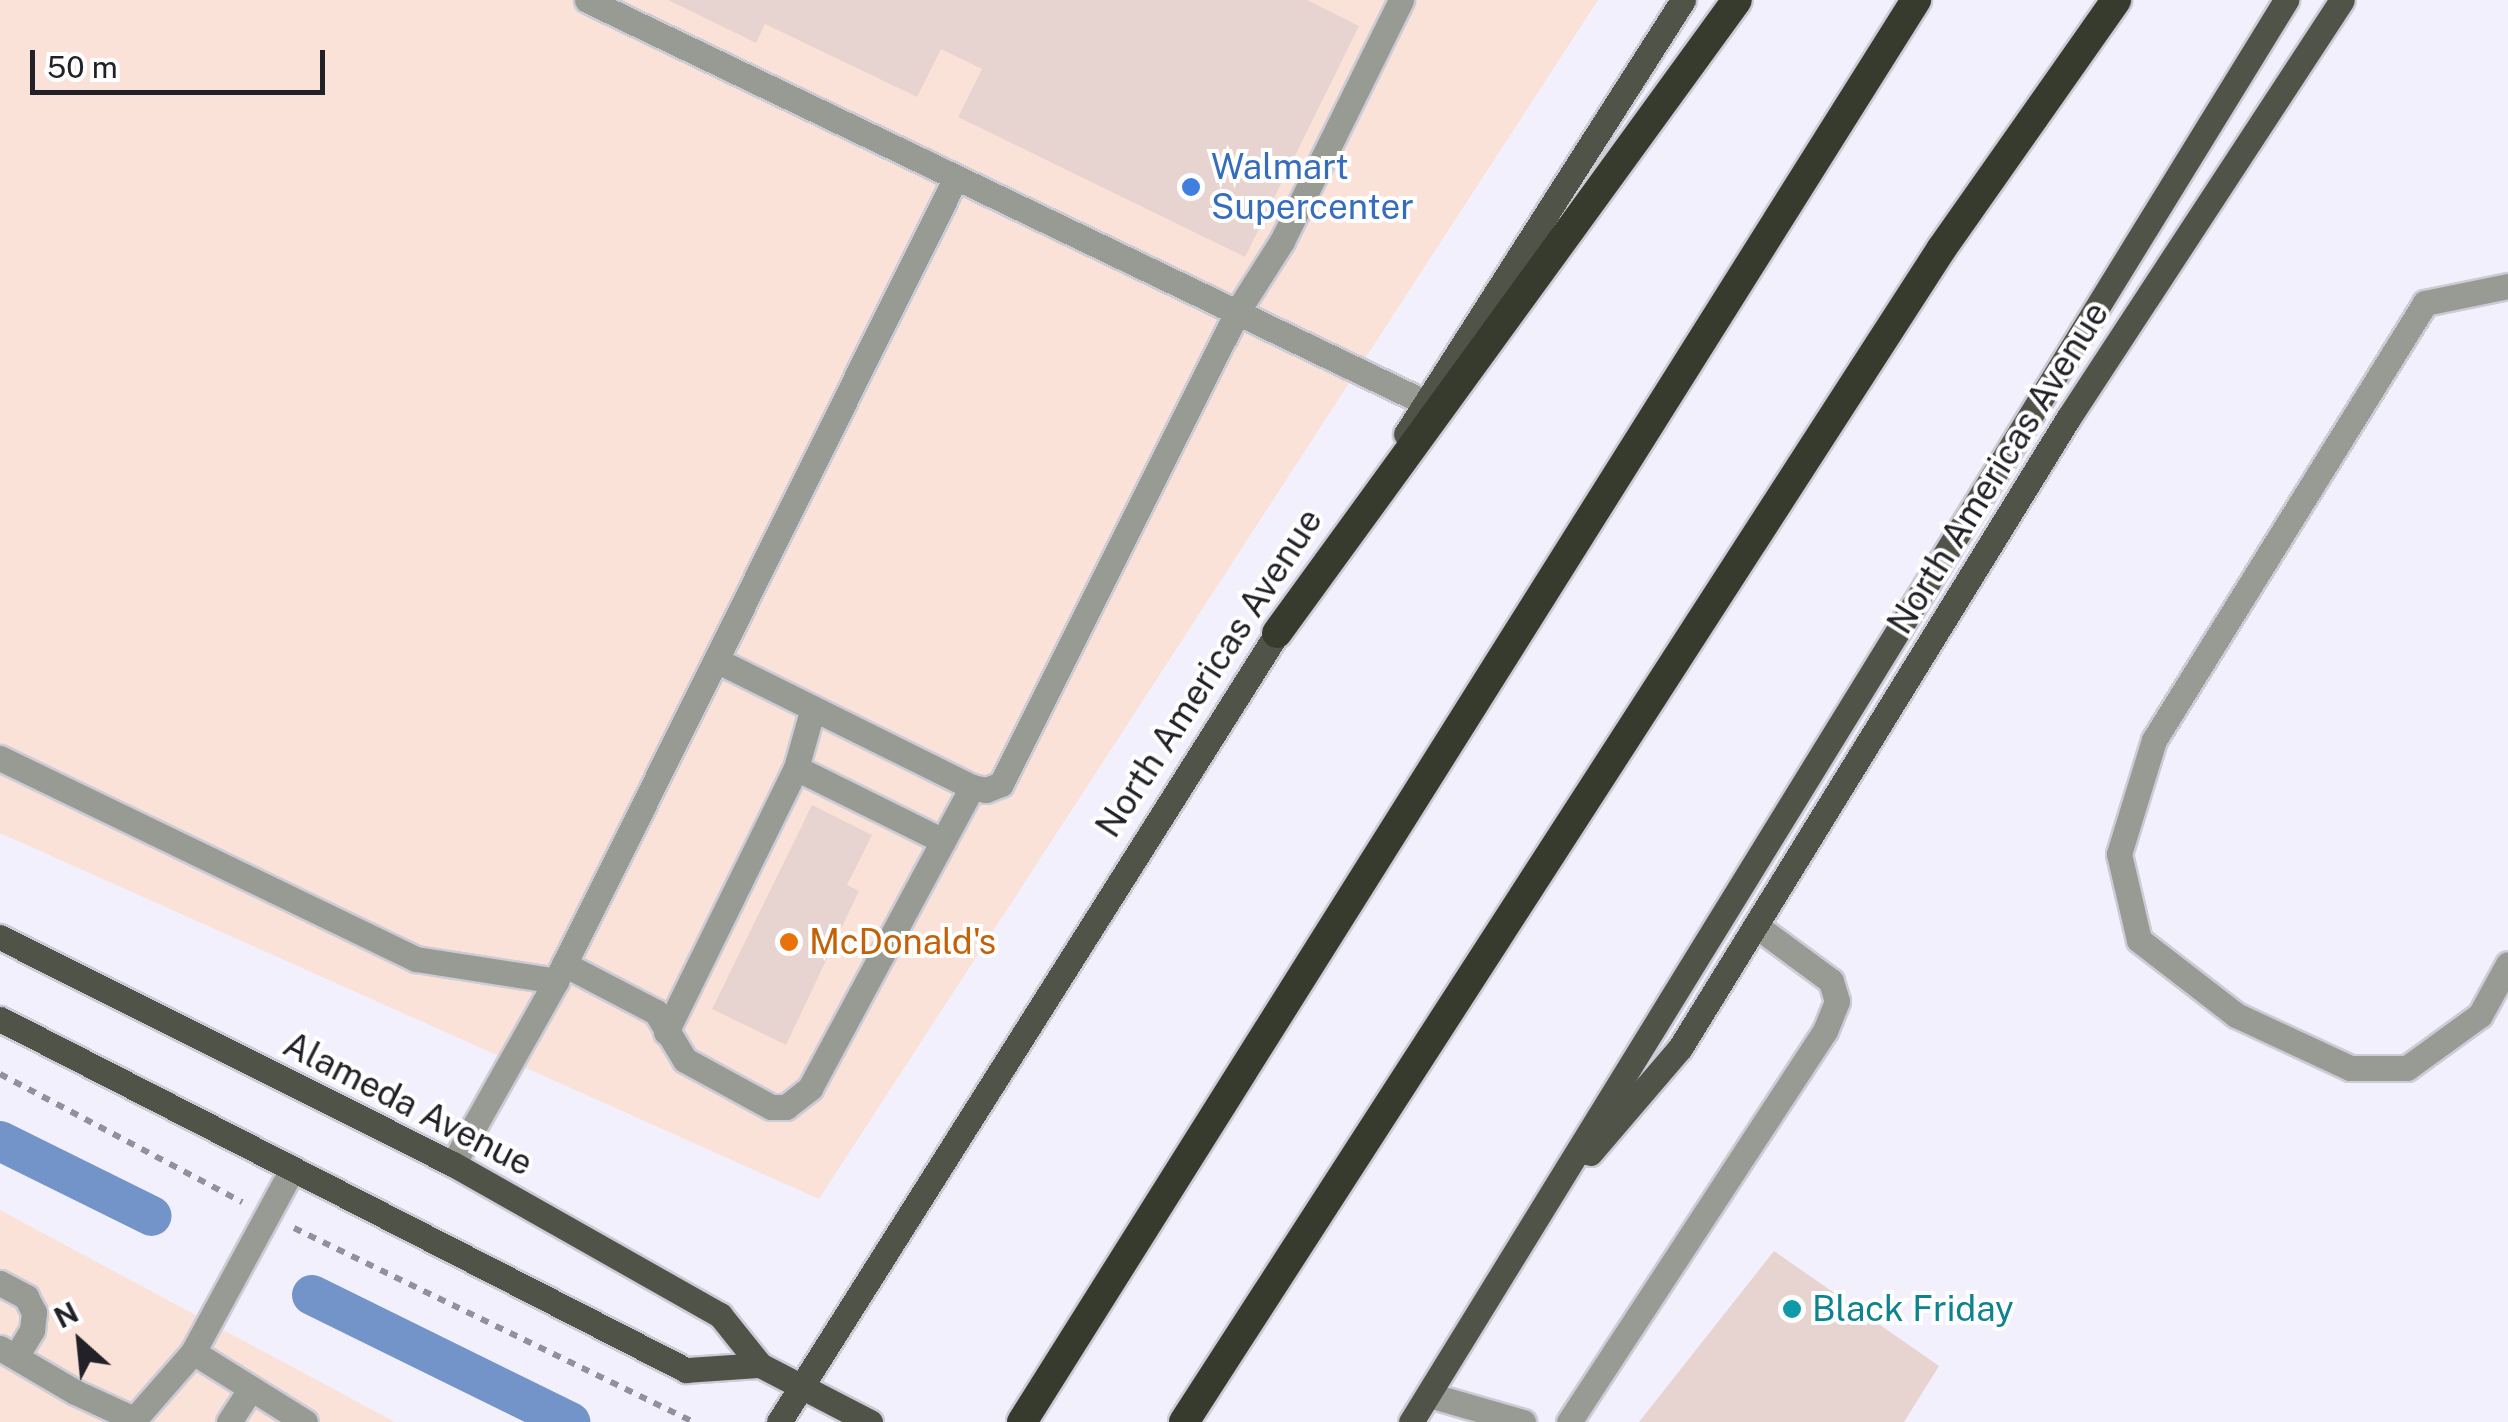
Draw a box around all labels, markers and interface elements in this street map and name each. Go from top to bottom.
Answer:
scale bar [35,30,330,92]
text: 50 m [47,49,118,85]
place label: Walmart Supercenter [1211,146,1414,228]
marker: Walmart Supercenter [1180,176,1202,198]
street label: North Americas Avenue [1879,294,2117,642]
street label: North Americas Avenue [1087,501,1331,845]
place label: McDonald's [809,921,996,963]
marker: McDonald's [778,931,800,953]
street label: Alameda Avenue [277,1023,539,1185]
place label: Black Friday [1812,1288,2014,1330]
north arrow [30,1292,130,1392]
text: N [49,1295,83,1334]
marker: Black Friday [1781,1298,1803,1320]

